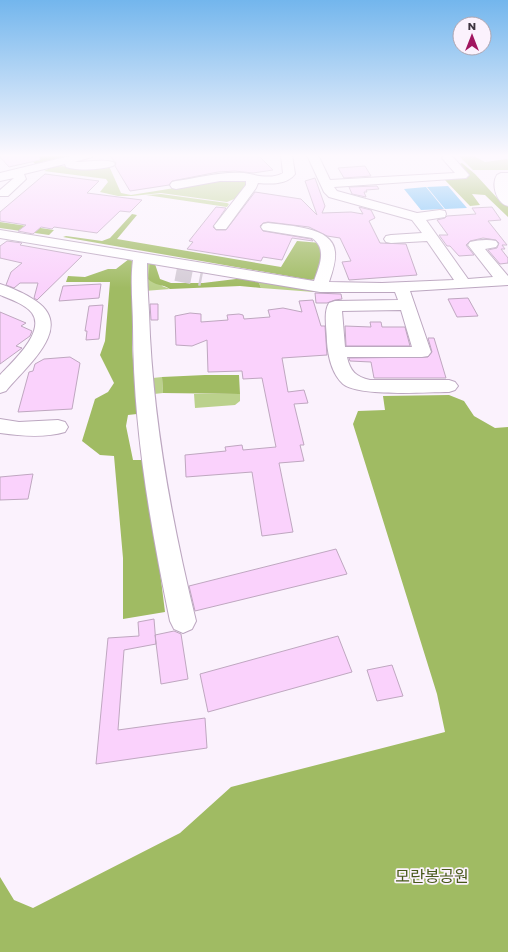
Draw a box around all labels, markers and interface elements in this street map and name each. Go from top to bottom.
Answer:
north arrow [452,16,492,56]
text: N [468,18,476,34]
park label: 모란봉공원 [395,865,469,888]

